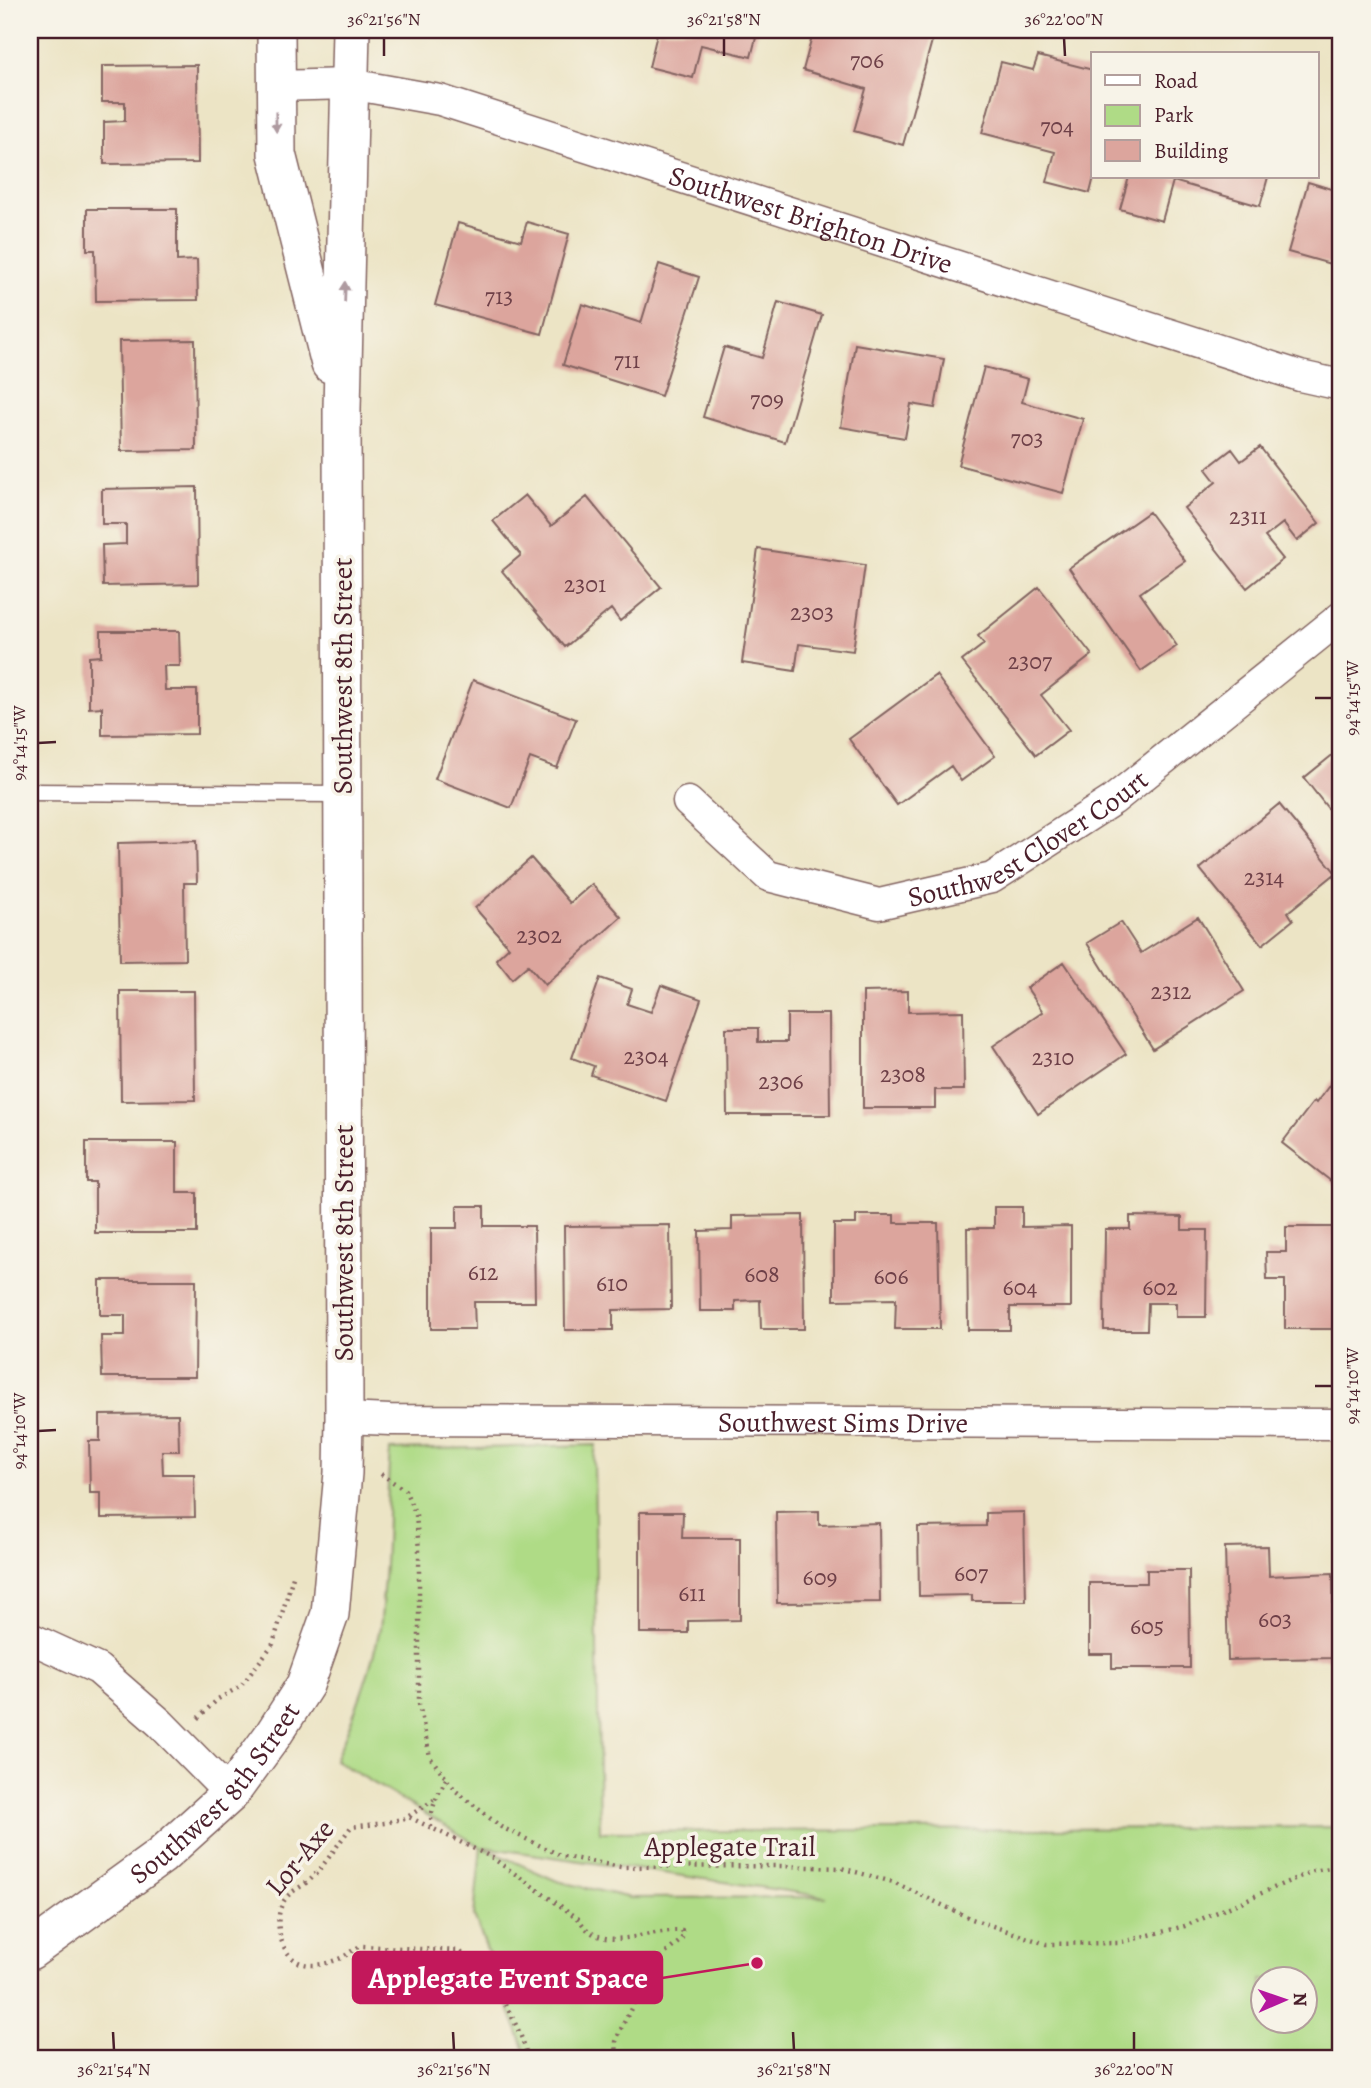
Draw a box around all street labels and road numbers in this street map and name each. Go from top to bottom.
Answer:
street label: Southwest Brighton Drive [664,157,957,283]
street label: Southwest 8th Street [324,557,362,795]
street label: Southwest Clover Court [904,761,1156,917]
street label: Southwest 8th Street [325,1124,363,1362]
street label: Southwest Sims Drive [718,1403,968,1442]
street label: Southwest 8th Street [122,1695,309,1893]
street label: Lor-Axe [257,1811,343,1904]
street label: Applegate Trail [643,1828,816,1866]

